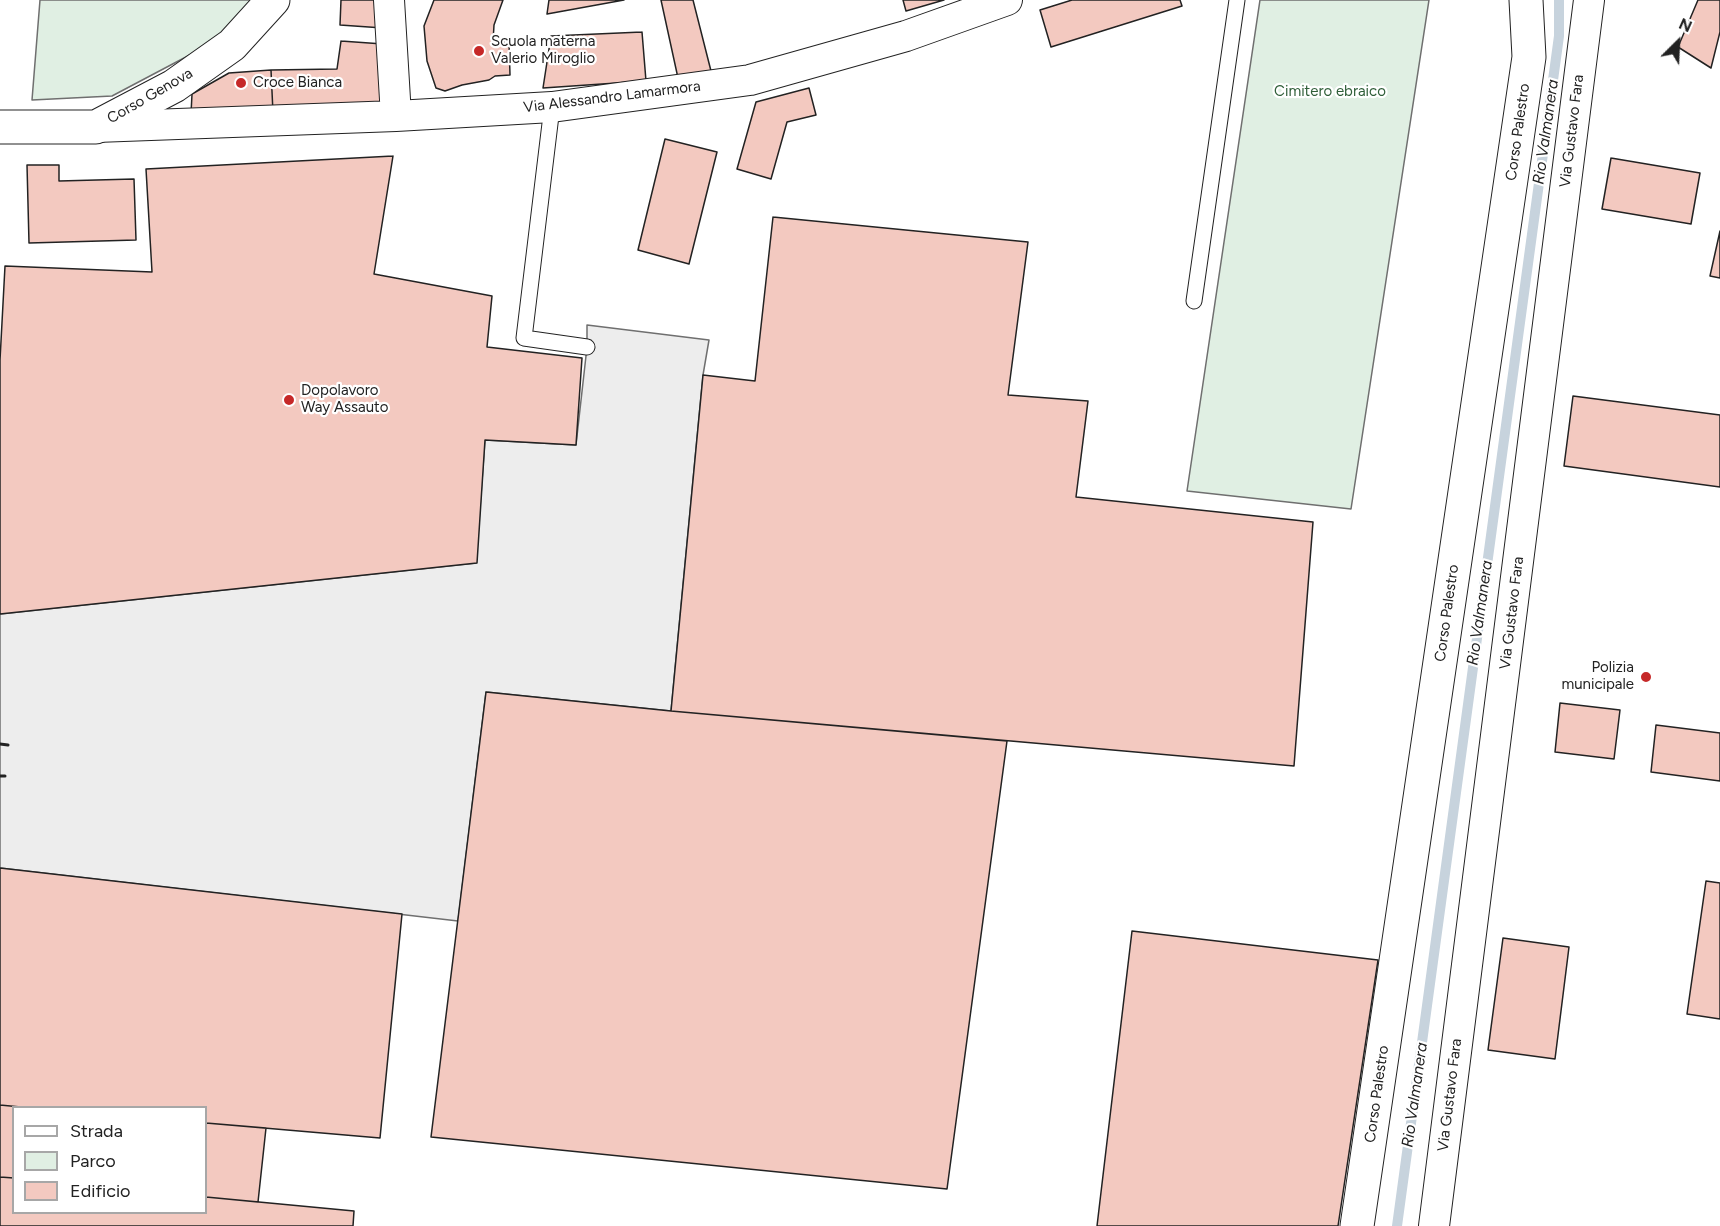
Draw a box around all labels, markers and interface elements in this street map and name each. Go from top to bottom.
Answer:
north arrow [1648,12,1708,72]
text: N [1676,14,1695,36]
place label: Scuola materna Valerio Miroglio [491,33,595,68]
marker: Scuola materna Valerio Miroglio [472,44,486,58]
street label: Corso Genova [104,64,196,128]
place label: Croce Bianca [253,74,342,92]
street label: Via Gustavo Fara [1556,74,1588,188]
marker: Croce Bianca [234,76,248,90]
street label: Via Alessandro Lamarmora [522,77,702,117]
water label: Rio Valmanera [1529,78,1563,186]
street label: Corso Palestro [1502,82,1534,182]
park label: Cimitero ebraico [1274,83,1386,101]
place label: Dopolavoro Way Assauto [301,382,388,417]
marker: Dopolavoro Way Assauto [282,393,296,407]
street label: Via Gustavo Fara [1496,556,1528,670]
water label: Rio Valmanera [1463,559,1497,667]
street label: Corso Palestro [1431,563,1463,663]
place label: Polizia municipale [1561,659,1634,694]
marker: Polizia municipale [1639,670,1653,684]
street label: Via Gustavo Fara [1434,1038,1466,1152]
water label: Rio Valmanera [1398,1041,1432,1149]
street label: Corso Palestro [1361,1044,1393,1144]
legend [12,1106,207,1214]
text: Strada [70,1120,123,1142]
text: Parco [70,1150,116,1172]
text: Edificio [70,1180,131,1202]

